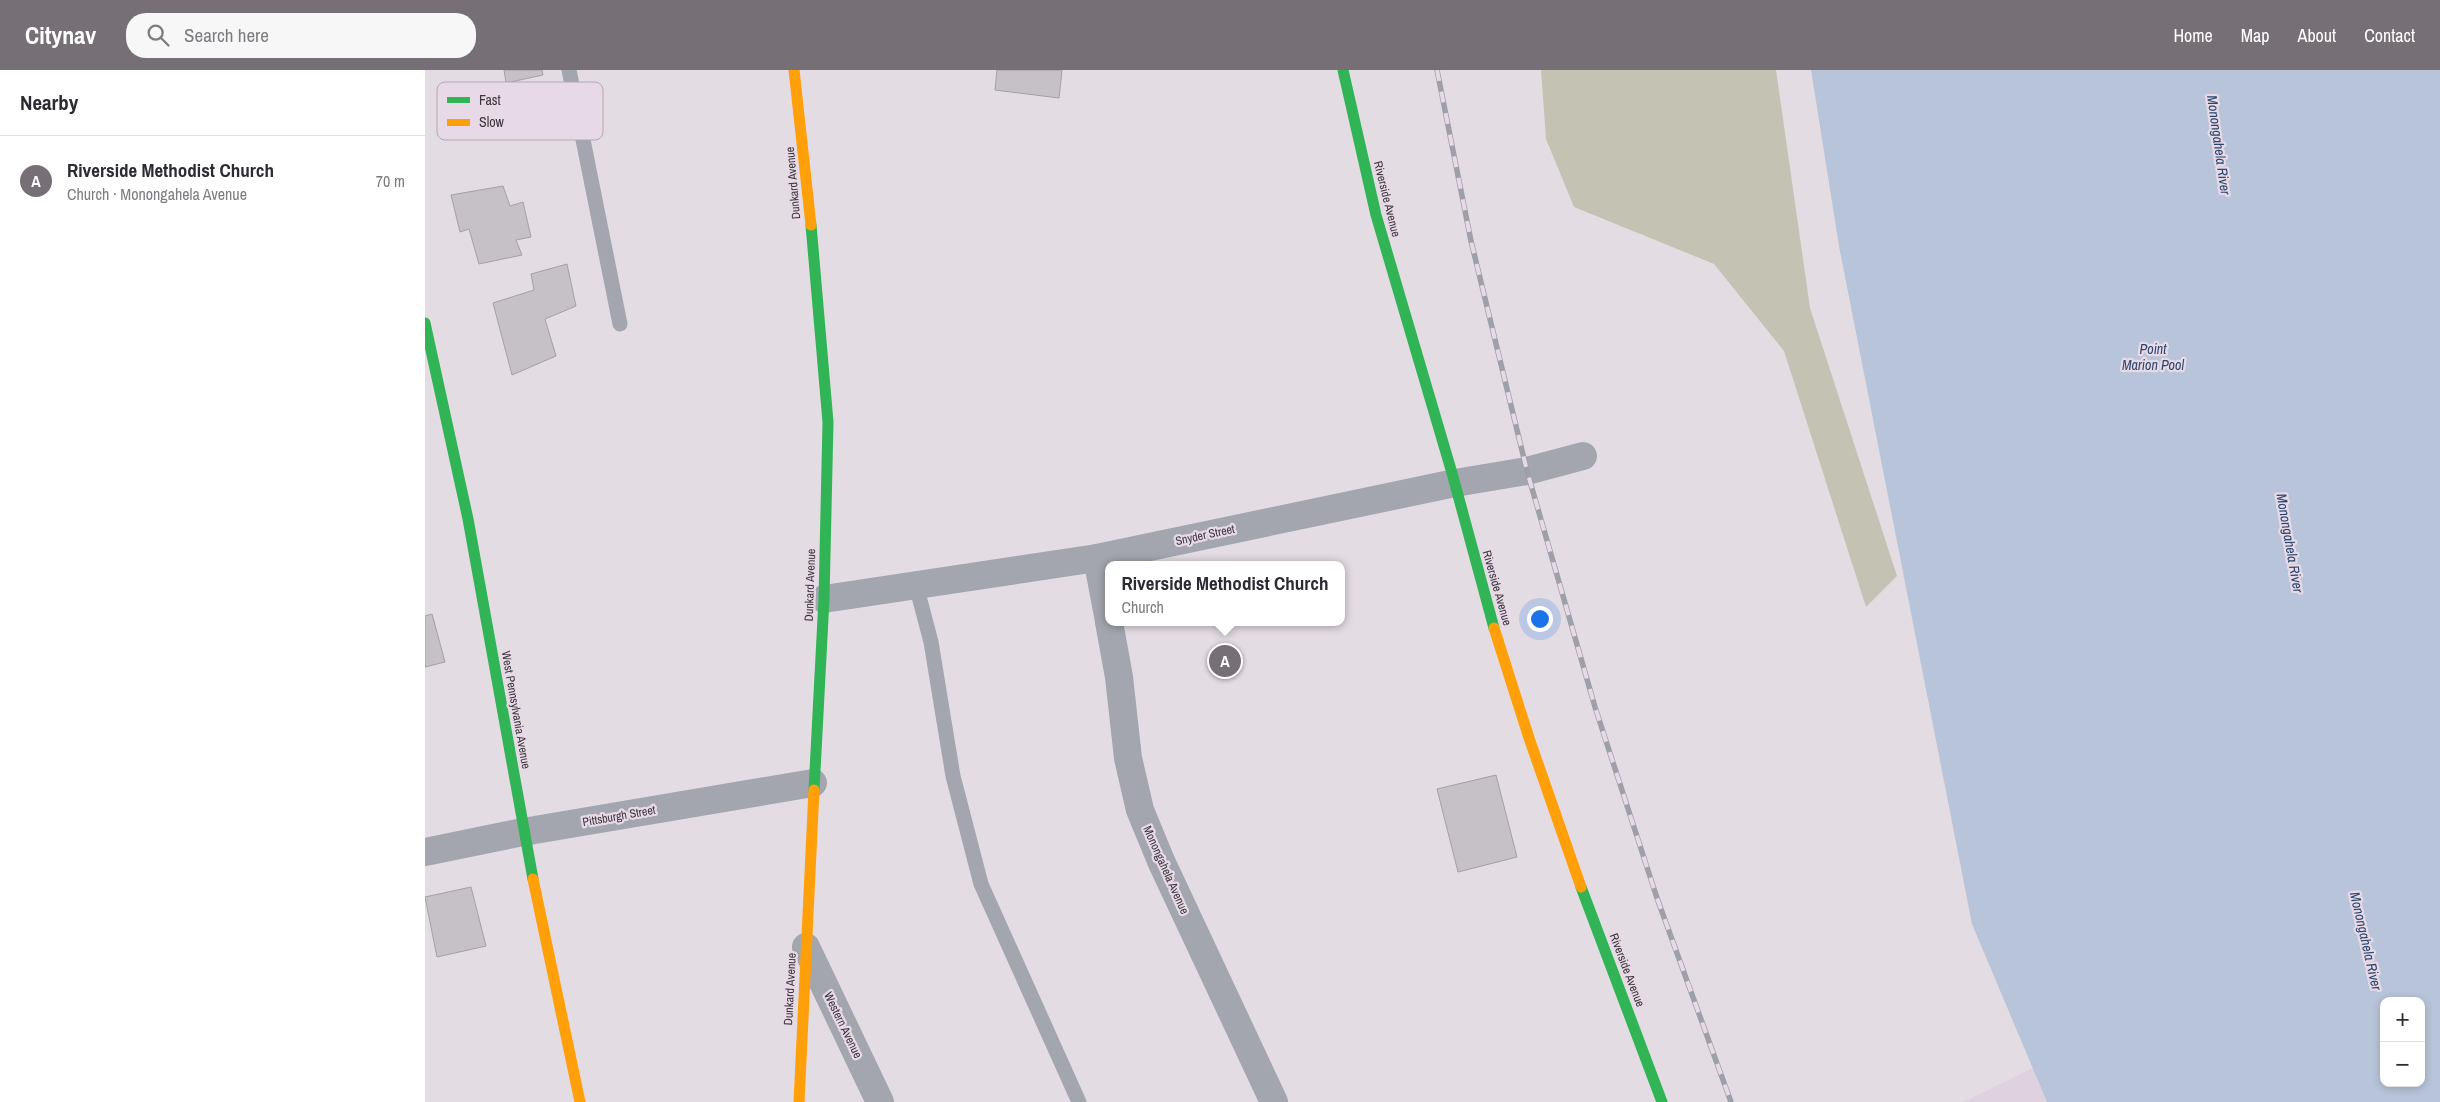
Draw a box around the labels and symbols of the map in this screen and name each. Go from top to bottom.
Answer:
legend [437,82,603,140]
text: Fast [479,91,501,109]
water label: Monongahela River [2203,94,2235,197]
text: Slow [479,113,505,131]
street label: Dunkard Avenue [782,146,804,220]
street label: Riverside Avenue [1370,159,1404,239]
water label: Point Marion Pool [2122,340,2184,374]
water label: Monongahela River [2272,492,2308,595]
street label: Snyder Street [1174,521,1236,549]
street label: Dunkard Avenue [801,548,819,622]
street label: Riverside Avenue [1479,549,1515,627]
your location [1527,606,1553,632]
pin: A [1209,642,1241,680]
street label: West Pennsylvania Avenue [498,650,534,770]
street label: Pittsburgh Street [581,802,657,830]
street label: Monongahela Avenue [1139,823,1193,917]
water label: Monongahela River [2346,890,2386,993]
street label: Riverside Avenue [1606,931,1648,1009]
street label: Dunkard Avenue [780,952,800,1026]
street label: Western Avenue [820,989,866,1061]

